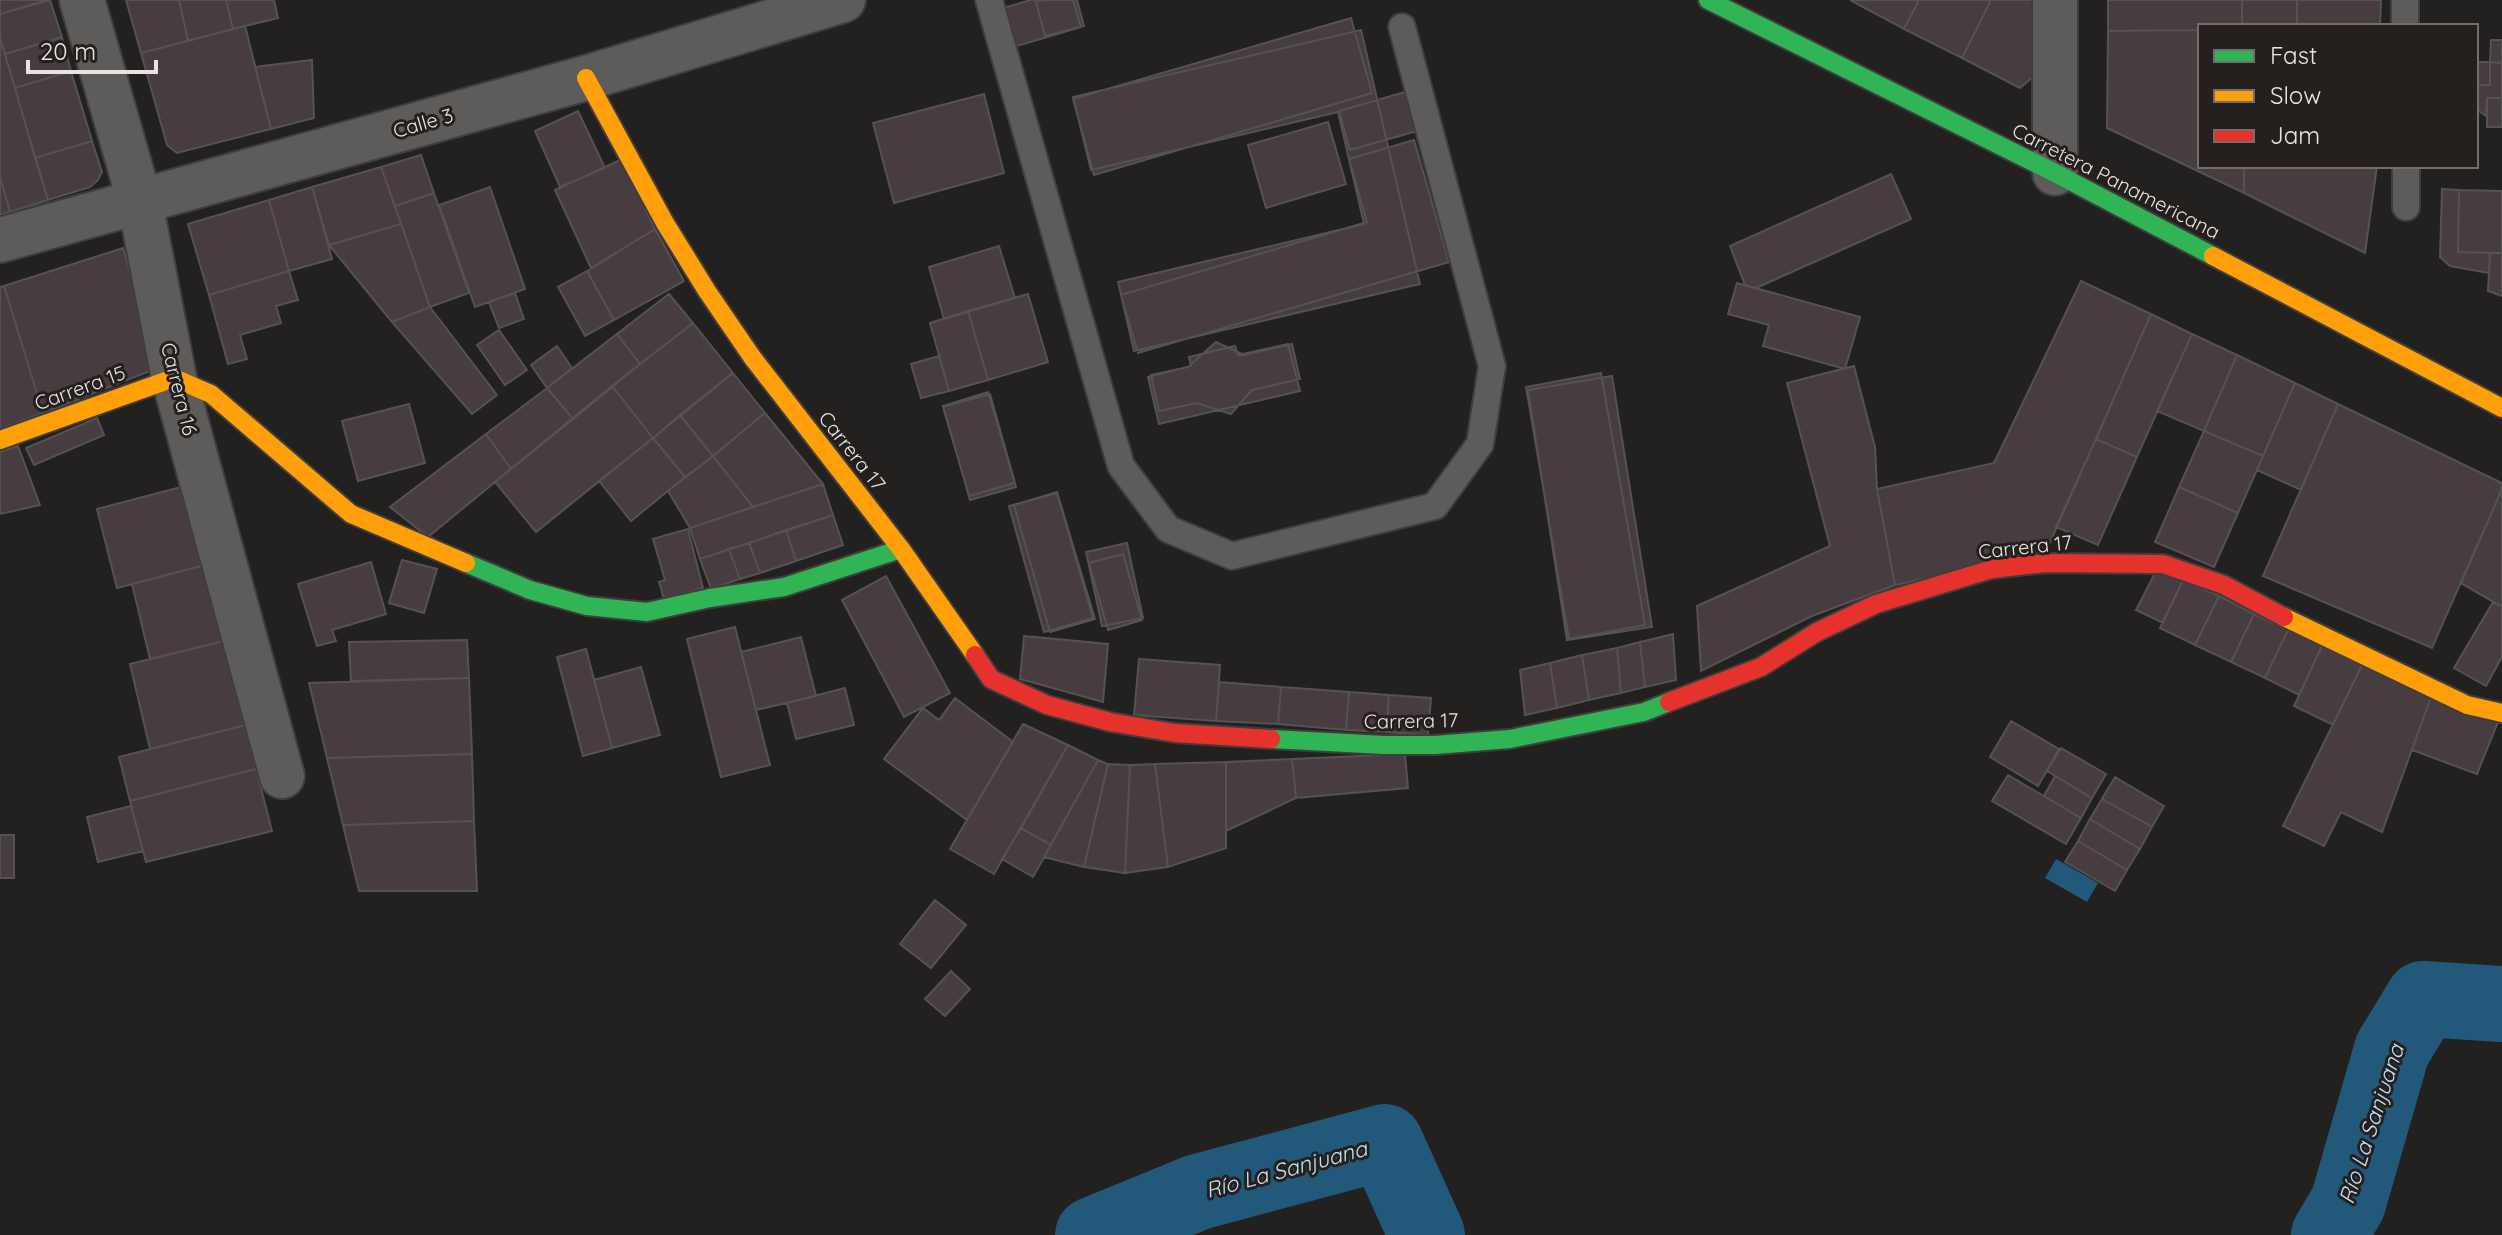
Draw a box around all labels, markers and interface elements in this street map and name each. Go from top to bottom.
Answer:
scale bar [28,24,156,74]
legend [2198,24,2478,168]
text: 20 m [40,36,96,66]
text: Fast [2270,40,2317,70]
text: Slow [2270,80,2321,110]
street label: Calle 3 [390,102,456,143]
street label: Carretera Panamericana [2008,117,2224,244]
text: Jam [2270,120,2320,150]
street label: Carrera 16 [156,340,203,438]
street label: Carrera 15 [31,360,129,415]
street label: Carrera 17 [814,406,891,495]
street label: Carrera 17 [1977,529,2073,564]
street label: Carrera 17 [1364,707,1458,734]
water label: Río La Sanjuana [2332,1039,2410,1207]
water label: Río La Sanjuana [1202,1134,1371,1204]

